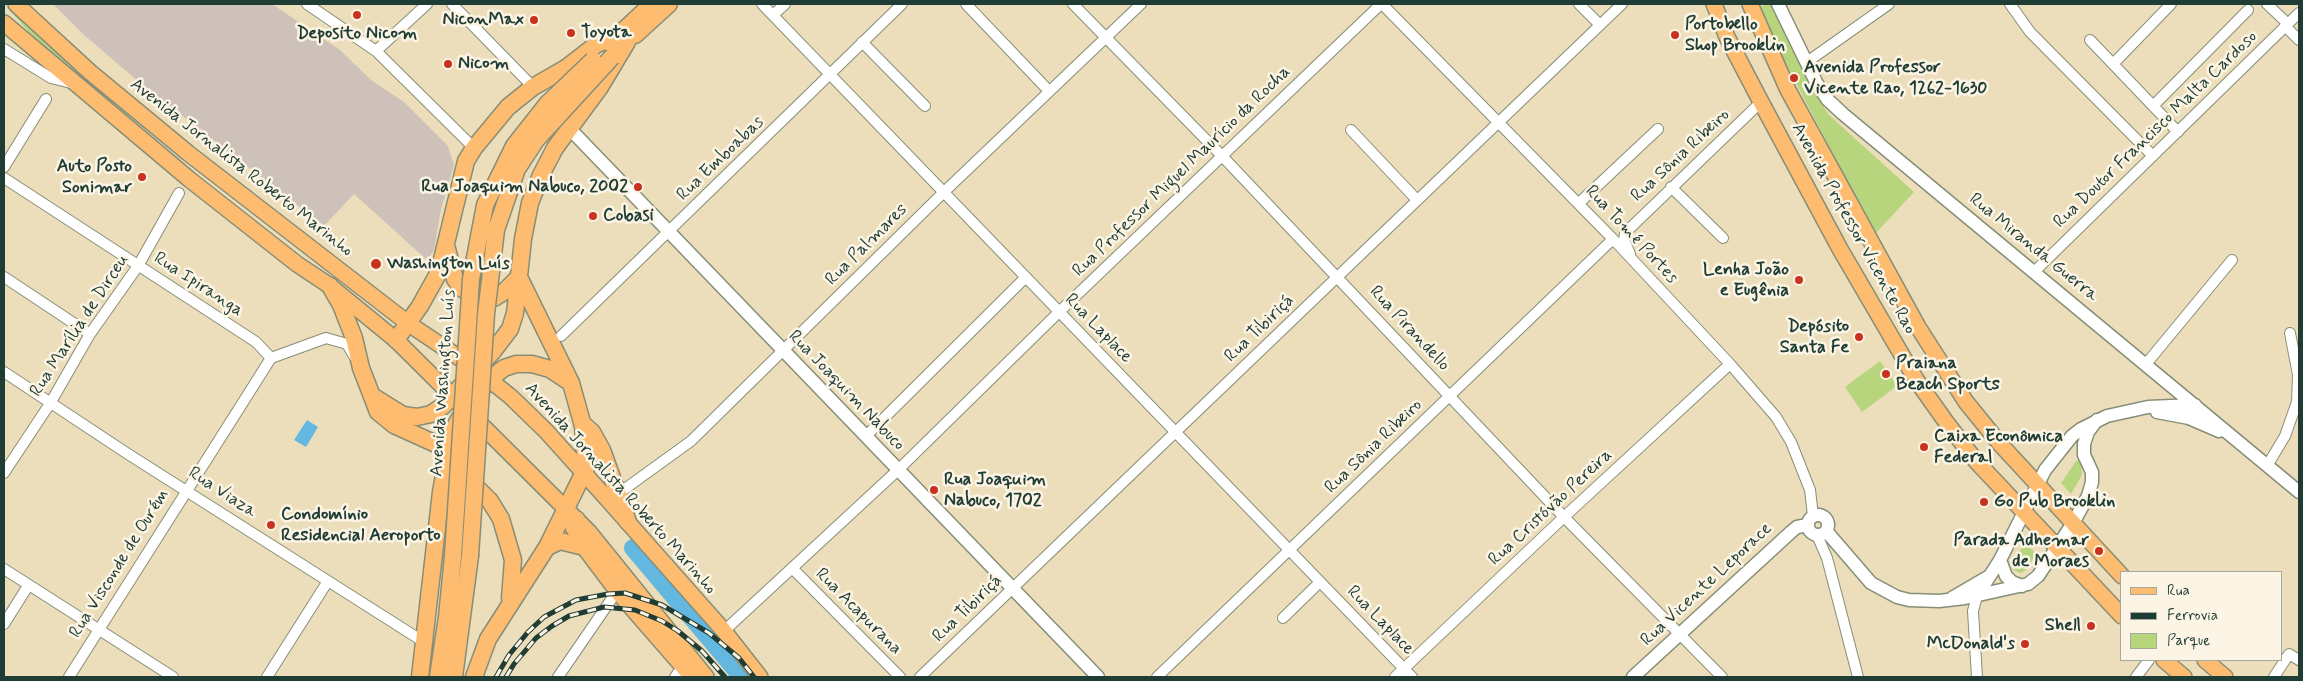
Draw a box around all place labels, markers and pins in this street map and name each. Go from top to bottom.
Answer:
marker: Deposito Nicom [351,9,363,21]
place label: NiconMax [442,9,524,31]
marker: NiconMax [528,14,540,26]
place label: Portobello Shop Brooklin [1685,14,1785,56]
place label: Toyota [581,22,632,44]
place label: Deposito Nicom [297,23,417,45]
marker: Toyota [565,27,577,39]
marker: Portobello Shop Brooklin [1669,29,1681,41]
place label: Nicom [458,53,509,75]
place label: Avenida Professor Vicente Rao, 1262-1630 [1804,57,1987,100]
marker: Nicom [442,58,454,70]
marker: Avenida Professor Vicente Rao, 1262-1630 [1788,72,1800,84]
place label: Auto Posto Sonimar [57,156,132,198]
marker: Auto Posto Sonimar [136,171,148,183]
place label: Rua Joaquim Nabuco, 2002 [421,176,628,198]
marker: Rua Joaquim Nabuco, 2002 [632,181,644,193]
place label: Cobasi [603,205,654,227]
marker: Cobasi [587,210,599,222]
place label: Washington Luís [387,253,510,275]
marker: Washington Luís [369,257,383,271]
place label: Lenha João e Eugênia [1703,259,1789,302]
marker: Lenha João e Eugênia [1793,274,1805,286]
place label: Depósito Santa Fe [1780,316,1849,358]
marker: Depósito Santa Fe [1853,331,1865,343]
place label: Praiana Beach Sports [1896,353,2000,396]
marker: Praiana Beach Sports [1880,368,1892,380]
place label: Caixa Econômica Federal [1934,426,2063,468]
marker: Caixa Econômica Federal [1918,441,1930,453]
place label: Rua Joaquim Nabuco, 1702 [944,469,1046,512]
marker: Rua Joaquim Nabuco, 1702 [928,484,940,496]
place label: Go Pub Brooklin [1994,491,2115,513]
marker: Go Pub Brooklin [1978,496,1990,508]
place label: Condomínio Residencial Aeroporto [281,504,441,546]
marker: Condomínio Residencial Aeroporto [265,519,277,531]
place label: Parada Adhemar de Moraes [1953,530,2089,572]
marker: Parada Adhemar de Moraes [2093,545,2105,557]
place label: Shell [2045,615,2081,637]
marker: Shell [2085,620,2097,632]
place label: McDonald's [1927,633,2015,655]
marker: McDonald's [2019,638,2031,650]

